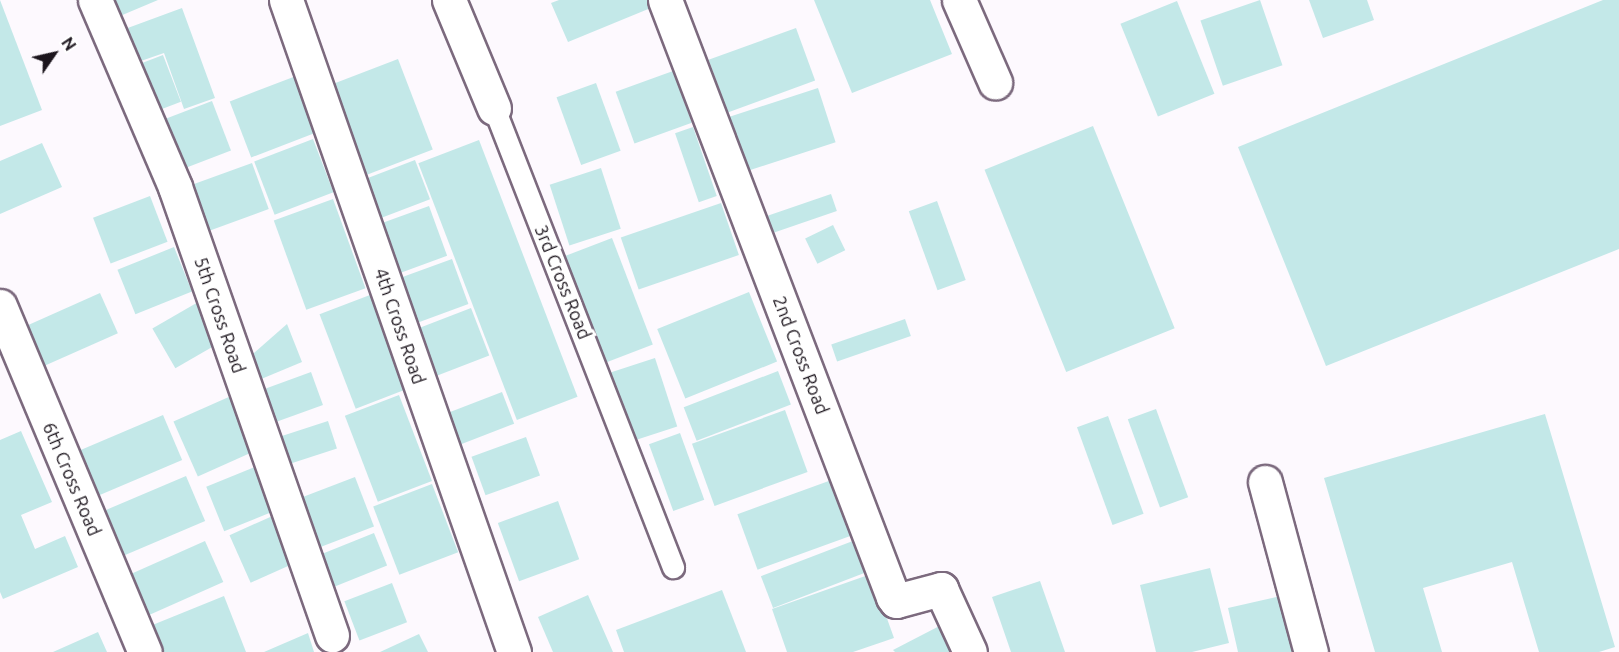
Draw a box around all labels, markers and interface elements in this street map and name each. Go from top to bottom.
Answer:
north arrow [24,24,84,84]
text: N [58,34,80,54]
street label: 3rd Cross Road [530,222,596,342]
street label: 5th Cross Road [190,254,250,376]
street label: 4th Cross Road [370,265,430,387]
street label: 2nd Cross Road [769,293,833,417]
street label: 6th Cross Road [38,419,106,539]

